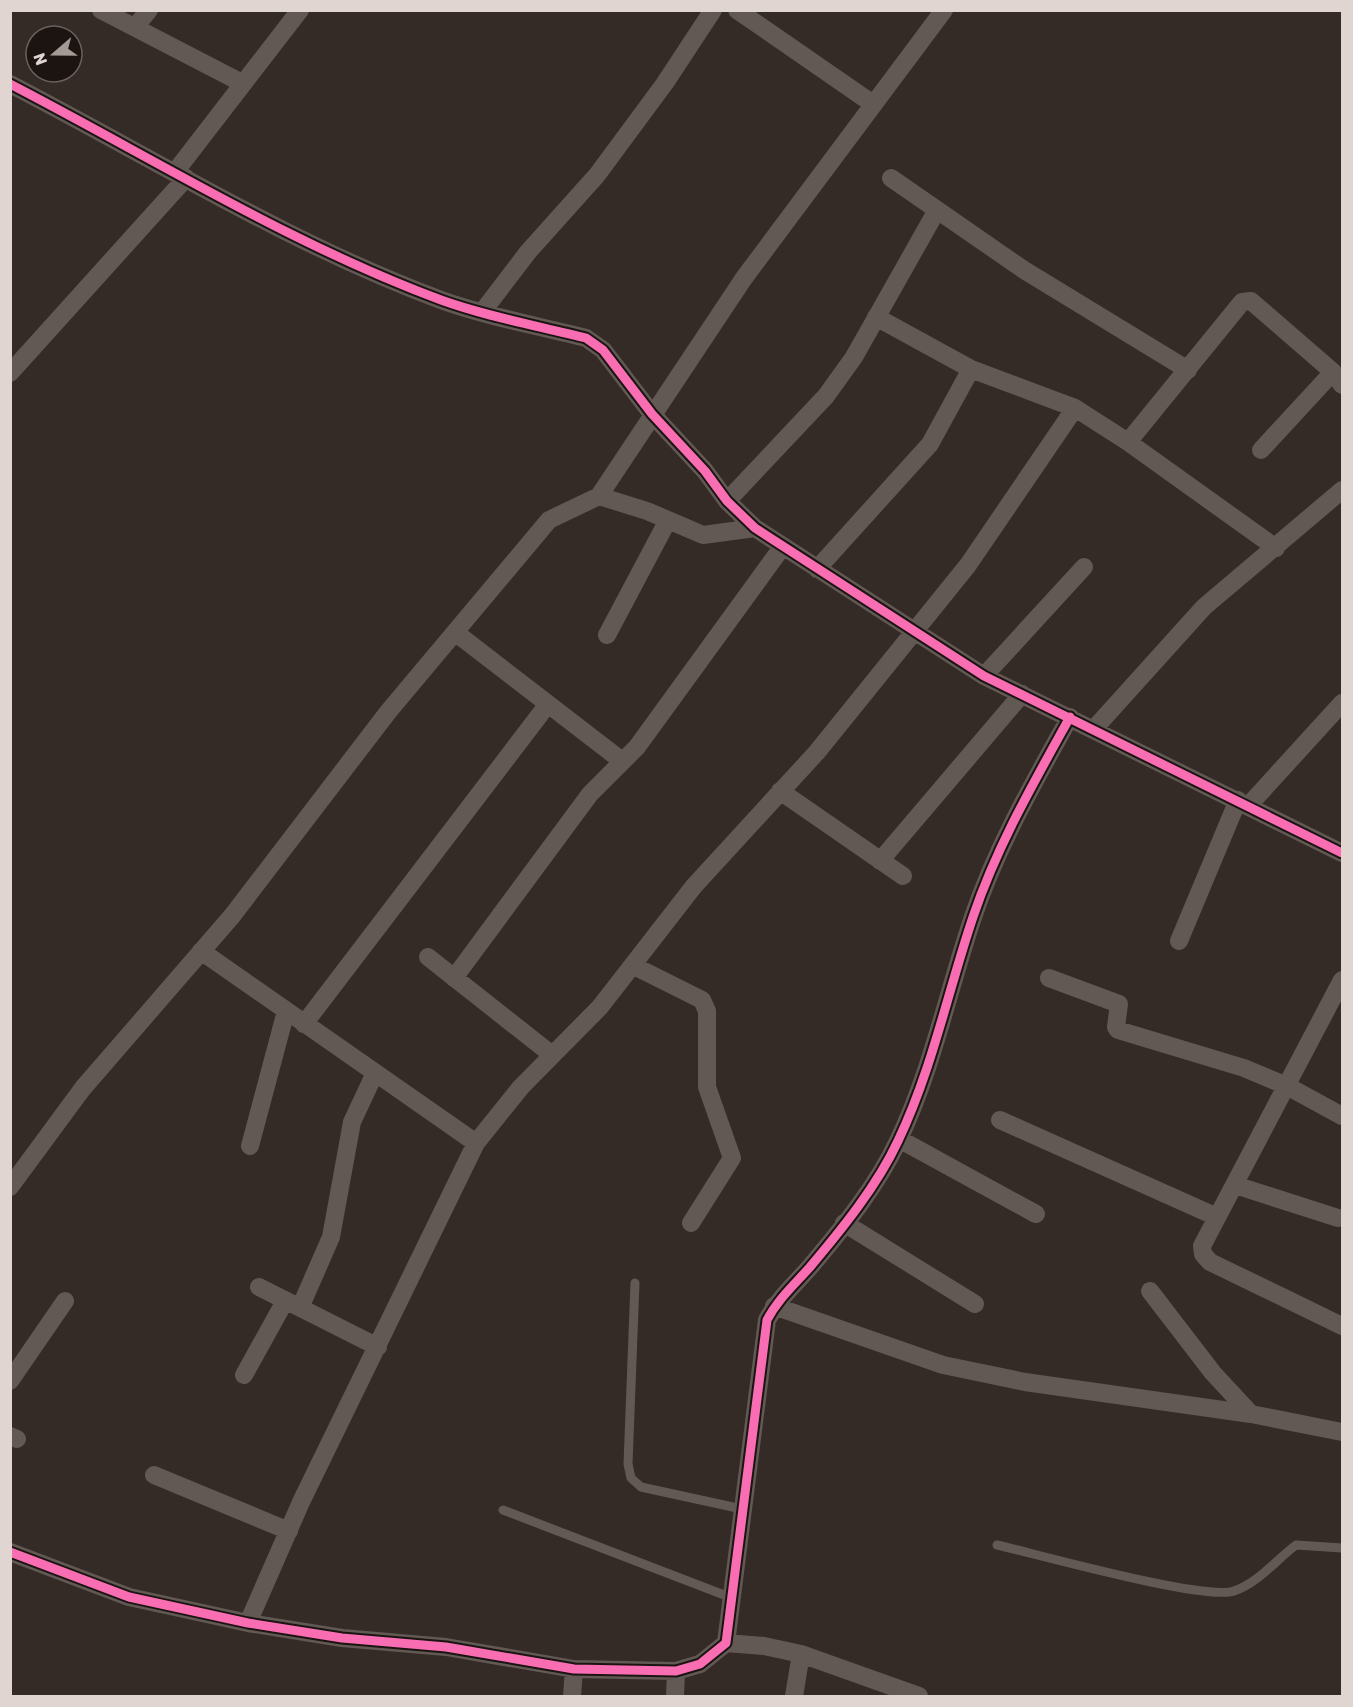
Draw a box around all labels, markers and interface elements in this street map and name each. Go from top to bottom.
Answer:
north arrow [24,24,84,84]
text: N [29,50,51,68]

